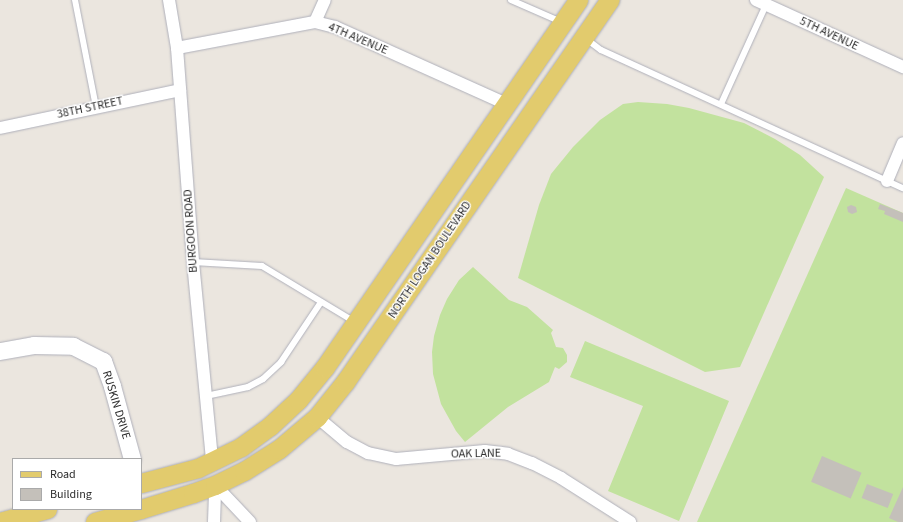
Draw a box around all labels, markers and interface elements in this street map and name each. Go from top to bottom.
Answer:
street label: 5TH AVENUE [797,14,861,54]
street label: 4TH AVENUE [326,20,390,58]
street label: 38TH STREET [56,94,124,122]
street label: BURGOON ROAD [181,189,201,273]
street label: NORTH LOGAN BOULEVARD [385,199,475,321]
street label: RUSKIN DRIVE [99,369,133,441]
street label: OAK LANE [451,446,501,462]
legend [12,458,142,510]
text: Road [50,466,76,483]
text: Building [50,486,92,503]

